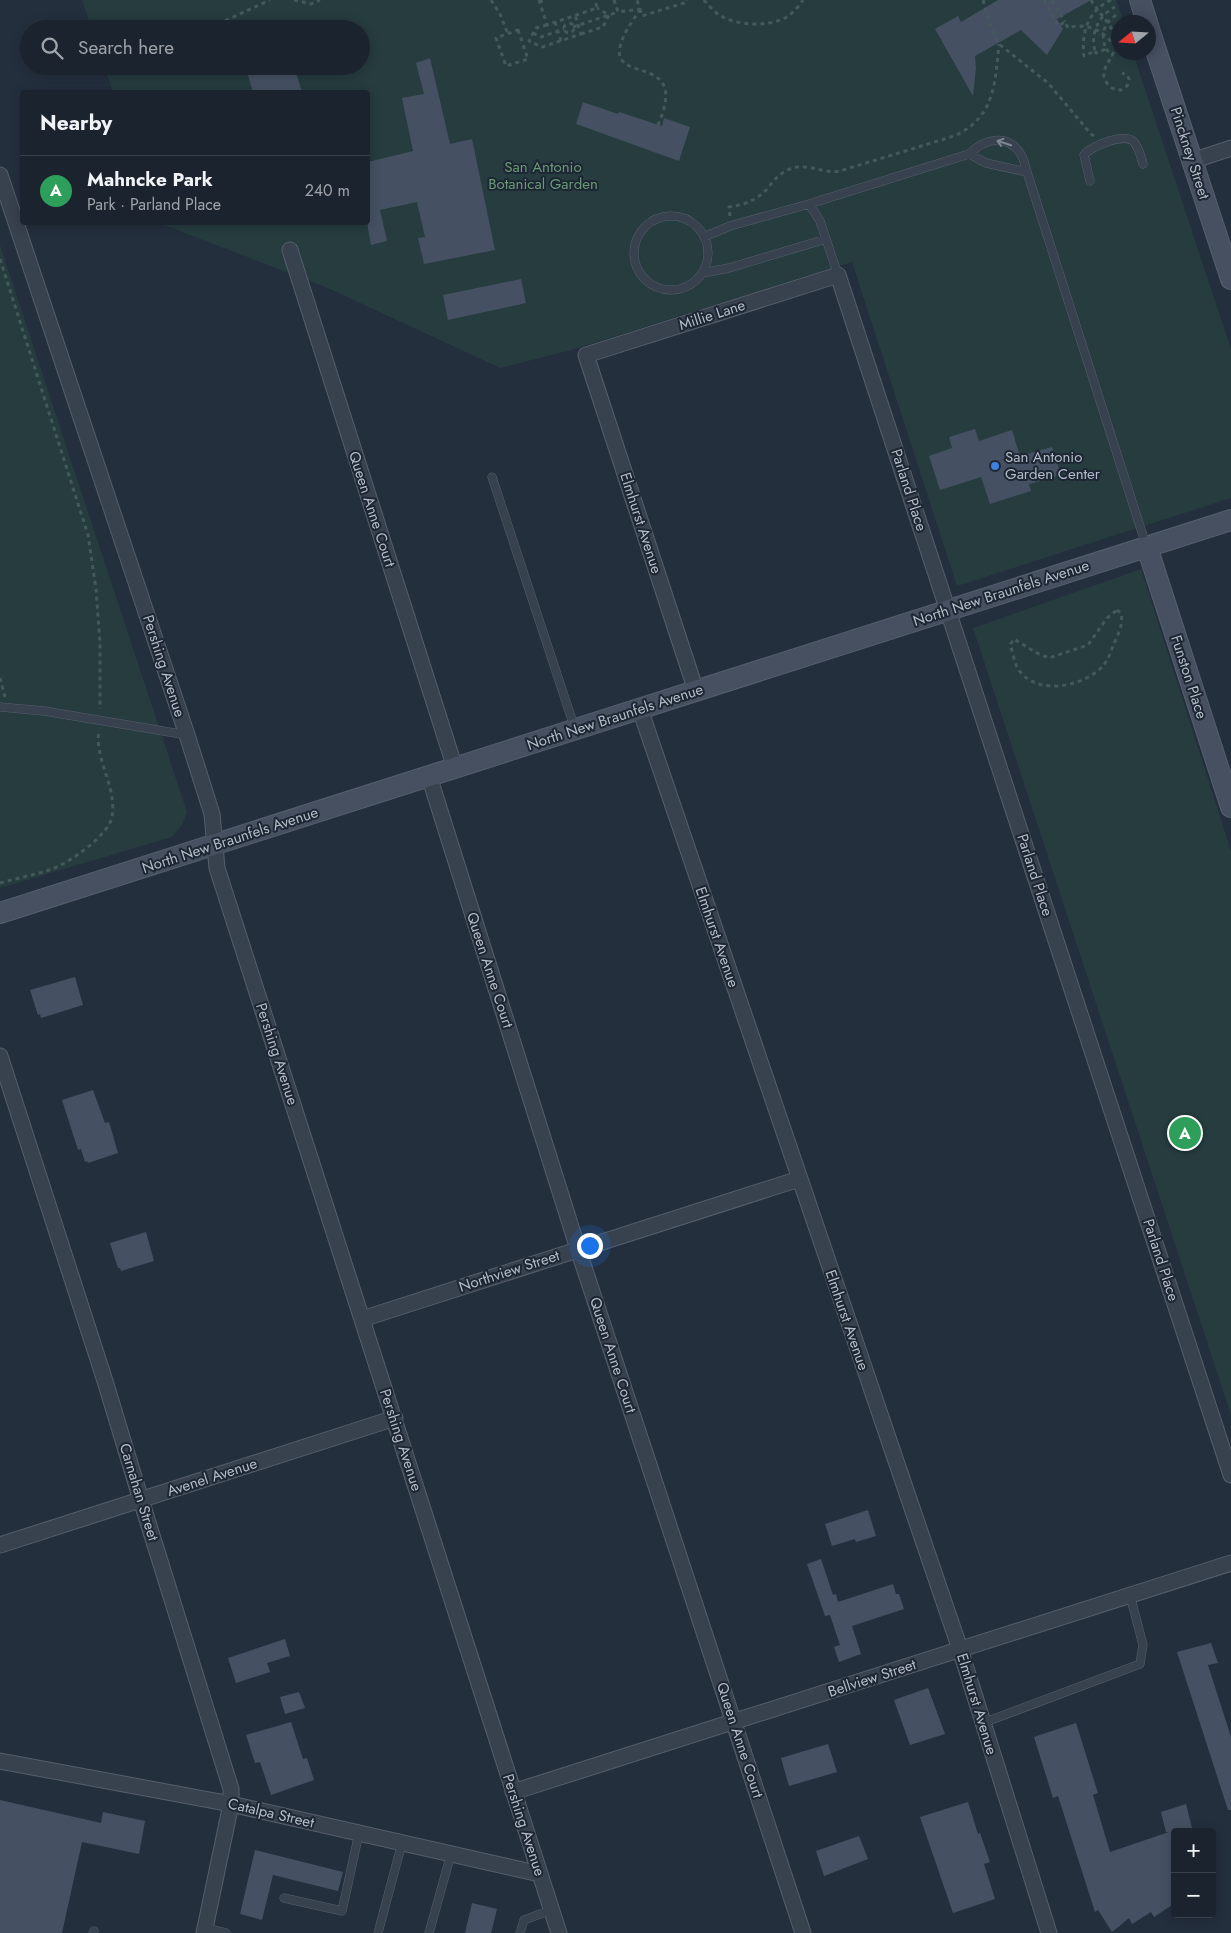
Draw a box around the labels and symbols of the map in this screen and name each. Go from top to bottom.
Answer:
north arrow [1111,15,1156,60]
street label: Pinckney Street [1165,104,1215,202]
one-way arrow [997,138,1012,147]
park label: San Antonio Botanical Garden [488,156,598,195]
street label: Millie Lane [676,294,748,336]
street label: Parland Place [885,446,933,534]
place label: San Antonio Garden Center [1005,446,1101,485]
street label: Queen Anne Court [343,448,401,570]
marker: San Antonio Garden Center [989,460,1001,472]
street label: Elmhurst Avenue [614,470,668,577]
street label: North New Braunfels Avenue [910,554,1092,632]
street label: Pershing Avenue [137,612,191,720]
street label: Funston Place [1165,632,1213,722]
street label: North New Braunfels Avenue [524,678,706,756]
street label: North New Braunfels Avenue [139,801,321,879]
street label: Parland Place [1011,831,1059,919]
street label: Elmhurst Avenue [689,884,745,991]
street label: Queen Anne Court [461,909,519,1031]
street label: Pershing Avenue [250,1000,304,1108]
pin: A [1169,1114,1201,1152]
street label: Parland Place [1137,1216,1185,1304]
your location [577,1233,603,1259]
street label: Northview Street [456,1244,563,1298]
street label: Elmhurst Avenue [819,1267,875,1374]
street label: Queen Anne Court [584,1294,642,1416]
street label: Pershing Avenue [374,1386,428,1494]
street label: Carnahan Street [114,1440,164,1544]
street label: Avenel Avenue [164,1452,260,1502]
street label: Elmhurst Avenue [951,1650,1003,1758]
street label: Bellview Street [825,1653,919,1703]
street label: Queen Anne Court [711,1679,769,1801]
street label: Pershing Avenue [497,1771,551,1879]
street label: Catalpa Street [226,1792,317,1834]

